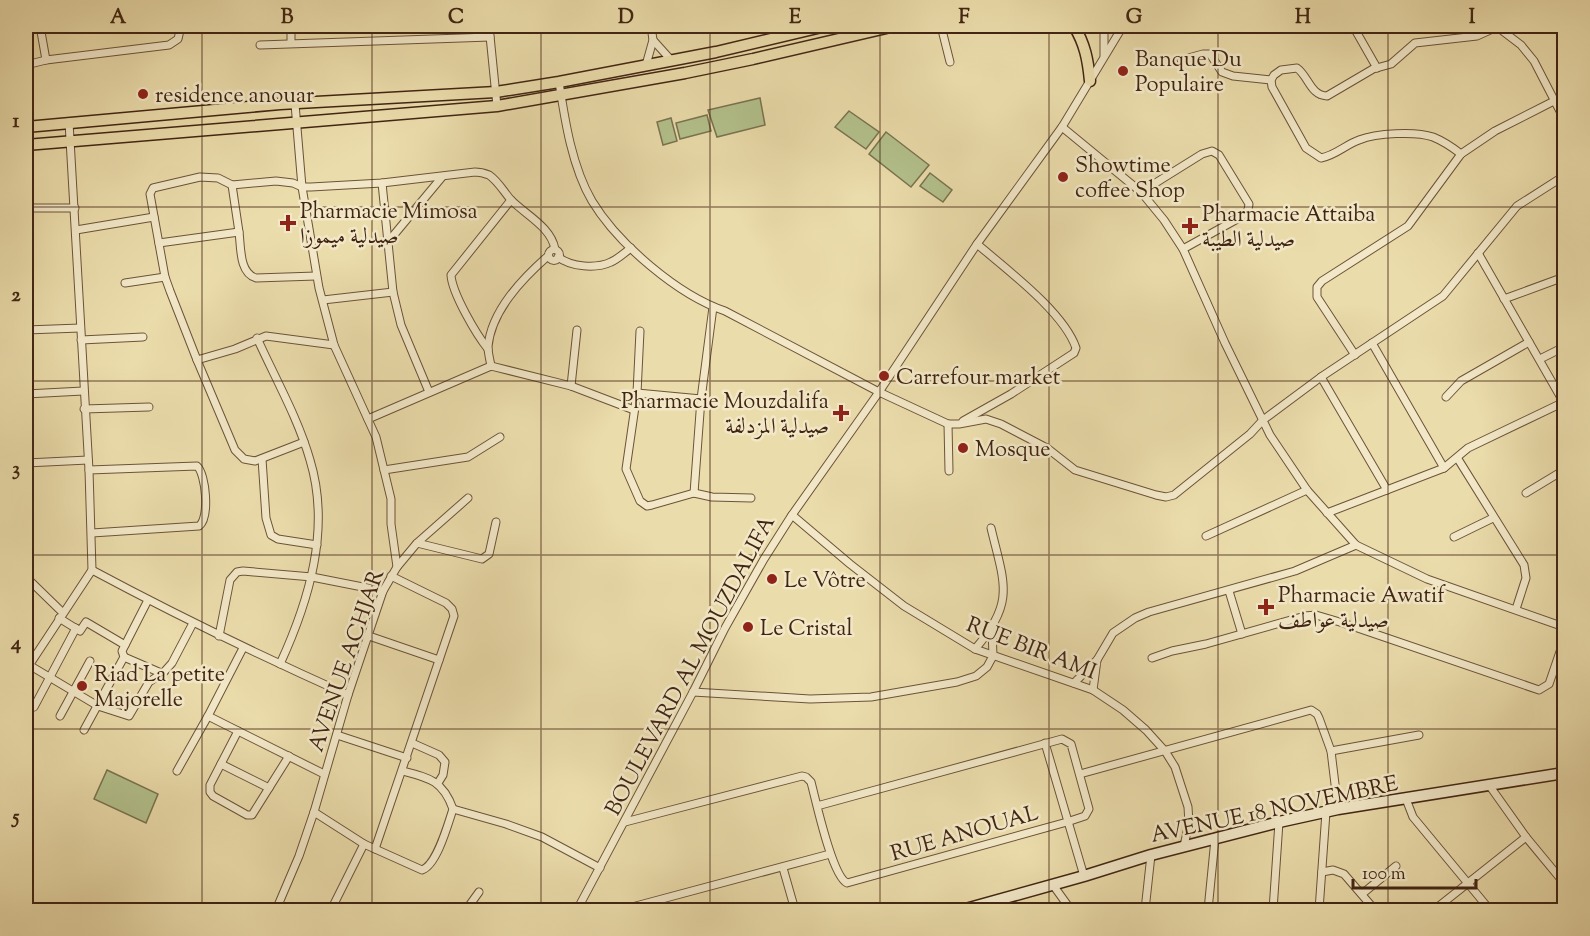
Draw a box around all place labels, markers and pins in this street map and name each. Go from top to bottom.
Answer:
place label: Banque Du Populaire [1135,45,1242,102]
marker: Banque Du Populaire [1116,64,1130,78]
place label: residence anouar [155,81,314,113]
marker: residence anouar [136,87,150,101]
place label: Showtime coffee Shop [1075,151,1185,208]
marker: Showtime coffee Shop [1056,170,1070,184]
place label: Pharmacie Mimosa صيدلية ميموزا [300,197,478,254]
place label: Pharmacie Attaiba صيدلية الطيبة [1202,200,1376,257]
marker: Pharmacie Mimosa صيدلية ميموزا [281,216,295,230]
marker: Pharmacie Attaiba صيدلية الطيبة [1183,219,1197,233]
place label: Carrefour market [896,363,1061,395]
marker: Carrefour market [877,369,891,383]
place label: Pharmacie Mouzdalifa صيدلية المزدلفة [621,387,829,444]
marker: Pharmacie Mouzdalifa صيدلية المزدلفة [834,406,848,420]
place label: Mosque [975,435,1051,467]
marker: Mosque [956,441,970,455]
place label: Le Vôtre [784,566,866,598]
marker: Le Vôtre [765,572,779,586]
place label: Pharmacie Awatif صيدلية عواطف [1278,581,1446,638]
marker: Pharmacie Awatif صيدلية عواطف [1259,600,1273,614]
place label: Le Cristal [760,614,853,646]
marker: Le Cristal [741,620,755,634]
place label: Riad La petite Majorelle [94,660,225,717]
marker: Riad La petite Majorelle [75,679,89,693]

